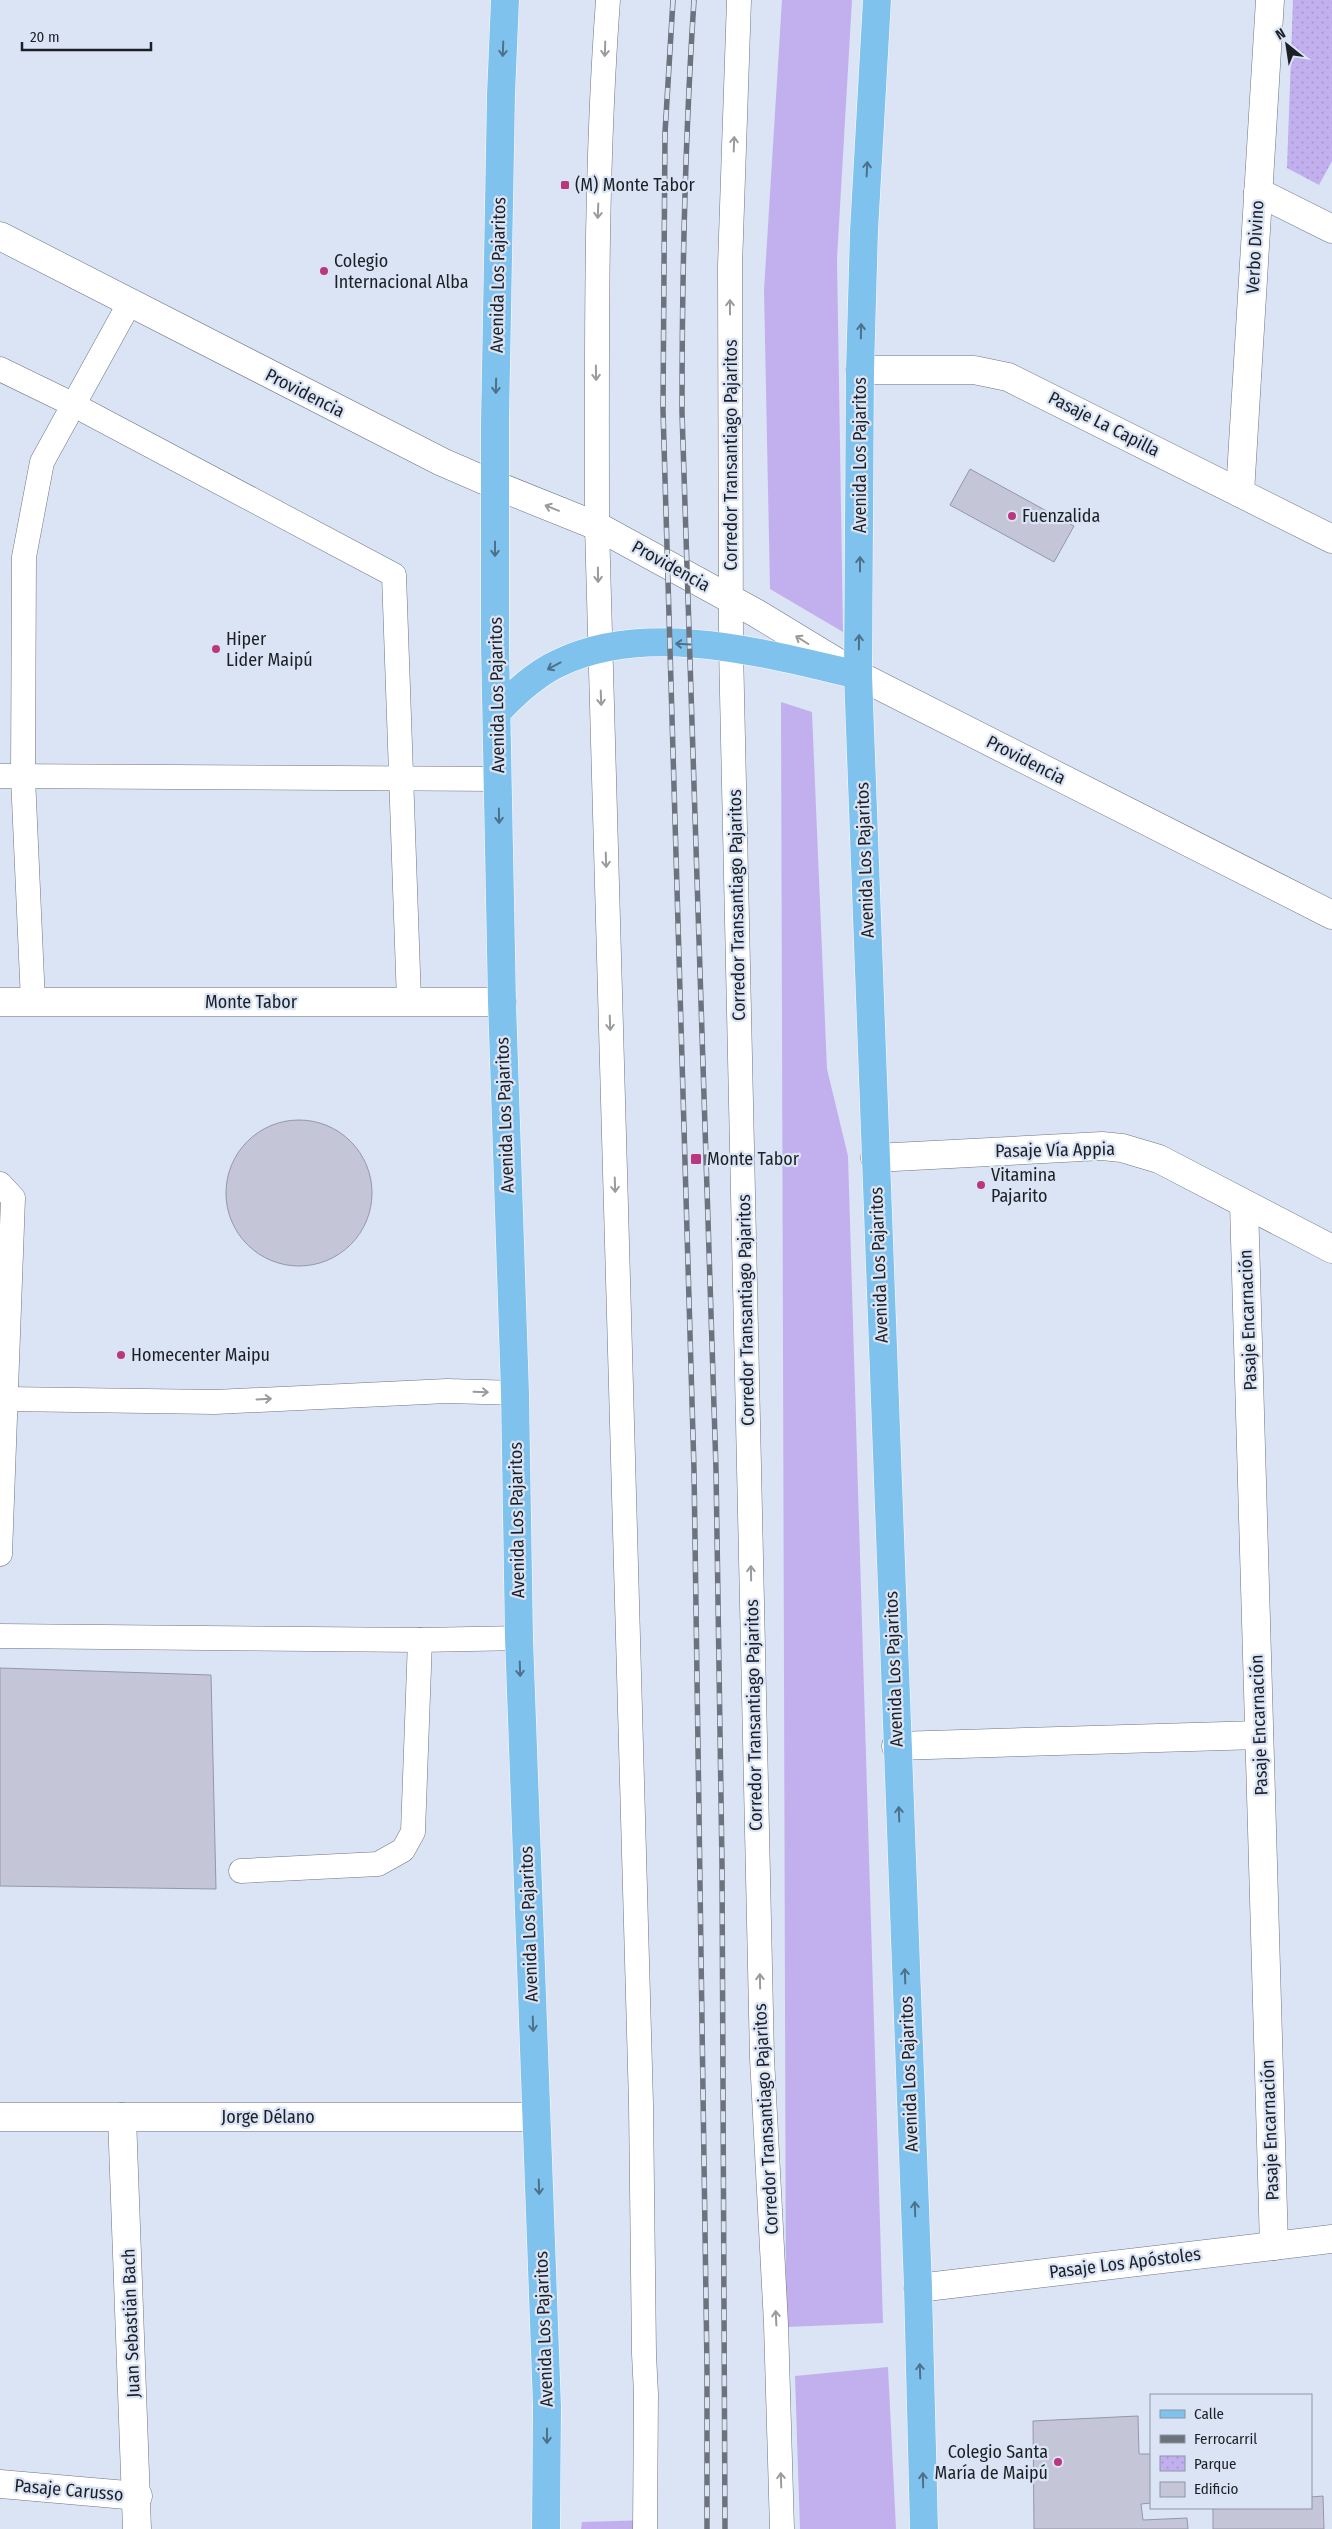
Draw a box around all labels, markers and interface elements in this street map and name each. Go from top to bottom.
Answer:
scale bar [22,20,151,52]
north arrow [1262,20,1312,70]
text: N [1273,25,1289,44]
text: 20 m [30,28,60,46]
one-way arrow [498,40,508,56]
one-way arrow [600,40,610,56]
one-way arrow [729,137,739,153]
one-way arrow [862,161,871,177]
place label: (M) Monte Tabor [575,174,695,196]
marker: (M) Monte Tabor [559,179,571,191]
street label: Avenida Los Pajaritos [486,196,510,353]
street label: Verbo Divino [1242,200,1268,294]
one-way arrow [594,203,603,219]
place label: Colegio Internacional Alba [334,250,469,293]
marker: Colegio Internacional Alba [318,265,330,277]
one-way arrow [725,299,735,316]
one-way arrow [856,323,866,340]
street label: Corredor Transantiago Pajaritos [720,339,742,571]
street label: Providencia [262,364,348,422]
one-way arrow [591,365,601,381]
street label: Avenida Los Pajaritos [849,377,871,533]
one-way arrow [491,378,500,394]
street label: Pasaje La Capilla [1045,386,1164,462]
one-way arrow [545,503,560,513]
place label: Fuenzalida [1022,505,1100,527]
marker: Fuenzalida [1006,510,1018,522]
street label: Providencia [628,536,714,597]
one-way arrow [490,540,500,556]
one-way arrow [855,556,865,572]
one-way arrow [593,566,603,583]
street label: Avenida Los Pajaritos [485,616,509,773]
place label: Hiper Lider Maipú [226,628,313,671]
one-way arrow [854,634,864,650]
one-way arrow [795,635,809,646]
one-way arrow [675,640,691,649]
marker: Hiper Lider Maipú [210,643,222,655]
one-way arrow [547,662,562,671]
one-way arrow [596,690,606,706]
street label: Providencia [983,731,1069,789]
street label: Avenida Los Pajaritos [851,781,879,938]
street label: Corredor Transantiago Pajaritos [724,789,750,1021]
one-way arrow [494,808,504,824]
one-way arrow [601,852,610,868]
street label: Monte Tabor [205,991,298,1013]
one-way arrow [605,1014,615,1030]
street label: Avenida Los Pajaritos [491,1036,519,1193]
street label: Pasaje Vía Appia [995,1138,1115,1162]
place label: Monte Tabor [707,1148,800,1170]
marker: Monte Tabor [689,1152,703,1166]
place label: Vitamina Pajarito [991,1164,1056,1207]
one-way arrow [610,1177,619,1193]
marker: Vitamina Pajarito [975,1179,987,1191]
street label: Avenida Los Pajaritos [865,1186,893,1343]
street label: Corredor Transantiago Pajaritos [733,1194,759,1426]
street label: Pasaje Encarnación [1235,1249,1261,1391]
place label: Homecenter Maipu [131,1344,270,1366]
marker: Homecenter Maipu [115,1349,127,1361]
one-way arrow [473,1388,489,1397]
one-way arrow [256,1395,272,1404]
street label: Avenida Los Pajaritos [505,1441,529,1598]
one-way arrow [746,1566,756,1582]
street label: Avenida Los Pajaritos [880,1590,908,1747]
street label: Corredor Transantiago Pajaritos [741,1599,767,1831]
street label: Pasaje Encarnación [1246,1654,1272,1796]
one-way arrow [515,1661,525,1677]
one-way arrow [894,1806,904,1822]
street label: Avenida Los Pajaritos [515,1845,543,2002]
one-way arrow [901,1968,910,1984]
one-way arrow [755,1973,765,1990]
street label: Avenida Los Pajaritos [895,1995,923,2152]
street label: Corredor Transantiago Pajaritos [749,2003,783,2235]
one-way arrow [528,2016,538,2032]
street label: Pasaje Encarnación [1257,2059,1283,2201]
street label: Jorge Délano [221,2106,315,2128]
one-way arrow [534,2178,544,2194]
one-way arrow [910,2201,919,2217]
street label: Pasaje Los Apóstoles [1048,2243,1202,2283]
street label: Juan Sebastián Bach [117,2248,145,2398]
street label: Avenida Los Pajaritos [530,2250,558,2407]
one-way arrow [772,2310,781,2326]
one-way arrow [915,2363,925,2380]
legend [1150,2394,1312,2509]
text: Calle [1194,2405,1224,2423]
one-way arrow [542,2428,552,2444]
text: Ferrocarril [1194,2430,1257,2448]
place label: Colegio Santa María de Maipú [935,2441,1048,2484]
text: Parque [1194,2455,1237,2473]
marker: Colegio Santa María de Maipú [1052,2456,1064,2468]
one-way arrow [776,2473,785,2489]
one-way arrow [918,2473,928,2489]
street label: Pasaje Carusso [14,2474,124,2506]
text: Edificio [1194,2480,1239,2498]

